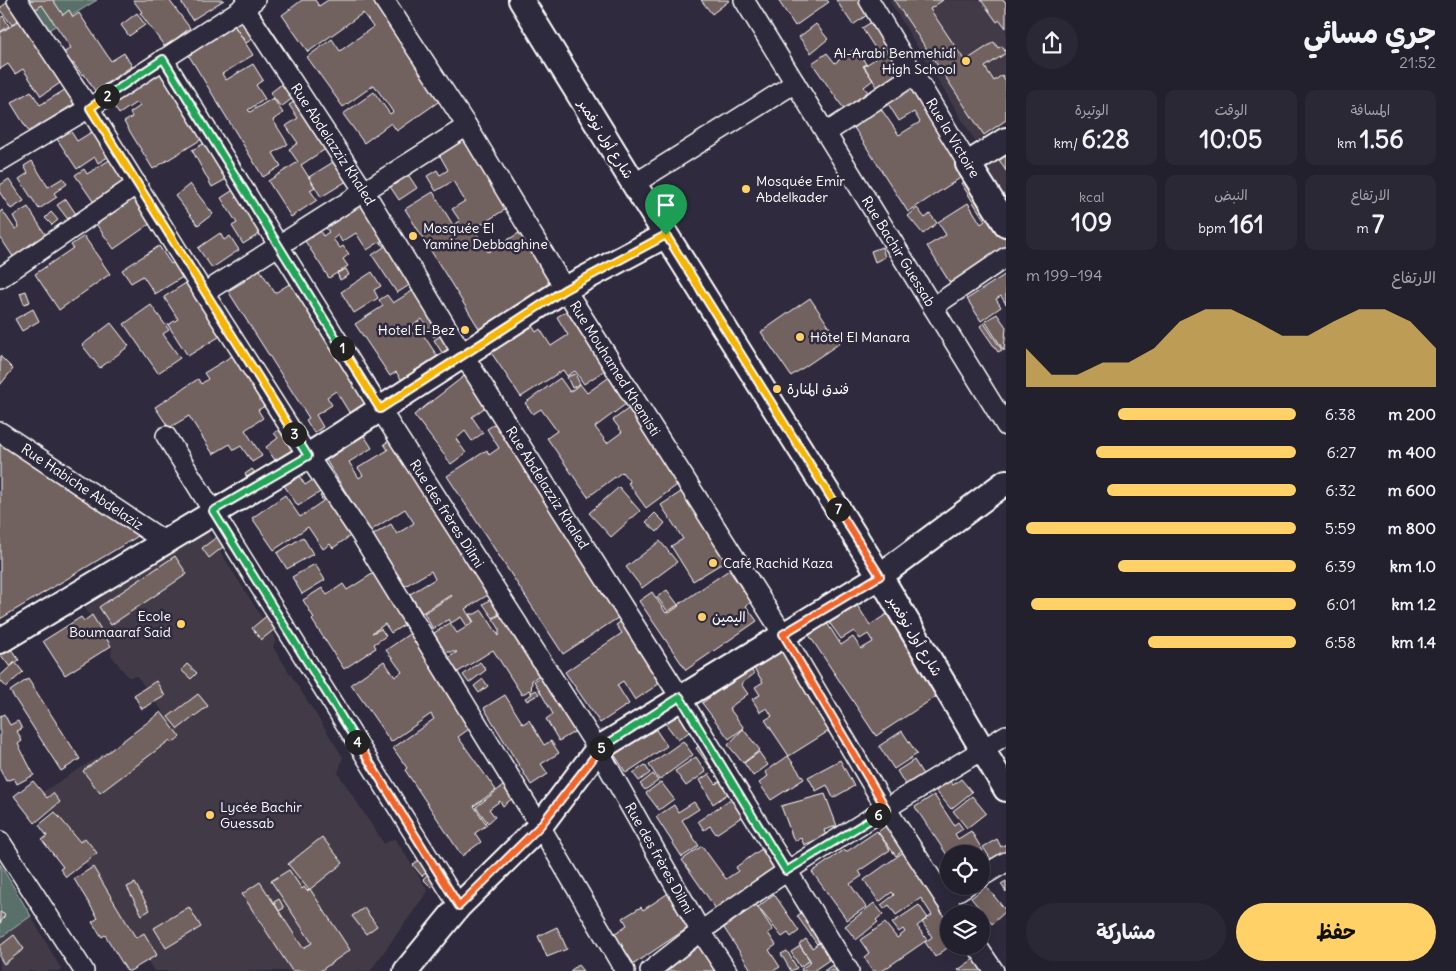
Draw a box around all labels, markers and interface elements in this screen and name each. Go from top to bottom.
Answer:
text: جري مسائي [1304,15,1436,51]
button: share [1026,17,1078,69]
place label: Al-Arabi Benmehidi High School [834,44,956,78]
text: 21:52 [1399,52,1436,72]
marker: Al-Arabi Benmehidi High School [960,55,972,67]
street label: Rue Abdelazziz Khaled [287,80,379,208]
pin: 2 [94,84,120,108]
text: 2 [104,87,111,105]
street label: شارع أول نوفمبر [573,95,638,183]
street label: Rue la Victoire [922,95,984,181]
text: الوتيرة [1075,101,1109,119]
text: الوقت [1215,101,1247,119]
text: المسافة [1350,101,1390,119]
text: 6:28 [1082,123,1130,155]
text: 10:05 [1200,123,1262,155]
text: 1.56 [1360,123,1404,155]
text: /km [1054,134,1082,152]
text: km [1337,134,1360,152]
place label: Mosquée Emir Abdelkader [756,172,845,206]
marker: Mosquée Emir Abdelkader [740,183,752,195]
pin [645,184,687,235]
text: النبض [1214,186,1248,204]
text: الارتفاع [1351,186,1390,204]
text: kcal [1079,188,1104,206]
icon: arrive [652,191,680,219]
street label: Rue Bachir Guessab [858,193,940,310]
text: 109 [1071,206,1112,238]
text: 161 [1230,208,1264,240]
text: 7 [1372,208,1384,240]
place label: Mosquée El Yamine Debbaghine [423,219,548,253]
text: bpm [1198,219,1230,237]
text: m [1356,219,1372,237]
marker: Mosquée El Yamine Debbaghine [407,230,419,242]
text: 194–199 m [1026,265,1103,285]
text: الارتفاع [1391,267,1436,287]
street label: Rue Mouhamed Khemisti [566,297,665,439]
place label: Hotel El-Bez [378,321,455,339]
marker: Hotel El-Bez [459,324,471,336]
place label: Hôtel El Manara [810,328,910,346]
marker: Hôtel El Manara [794,331,806,343]
pin: 1 [330,336,354,360]
text: 1 [340,339,345,357]
place label: فندق المنارة [787,380,849,398]
marker: فندق المنارة [771,383,783,395]
text: 6:38 [1325,404,1356,424]
text: 200 m [1388,404,1436,424]
pin: 3 [282,422,306,446]
street label: Rue Abdelazziz Khaled [502,423,593,552]
text: 3 [291,425,298,443]
street label: Rue Habiche Abdelaziz [18,440,147,534]
text: 6:27 [1327,442,1356,462]
text: 400 m [1388,442,1436,462]
street label: Rue des frères Dilmi [406,456,488,571]
text: 6:32 [1325,480,1356,500]
text: 600 m [1388,480,1436,500]
pin: 7 [826,496,850,522]
text: 7 [835,500,842,518]
text: 5:59 [1325,518,1356,538]
text: 800 m [1388,518,1436,538]
place label: Café Rachid Kaza [723,554,833,572]
text: 6:39 [1325,556,1356,576]
text: 1.0 km [1390,556,1436,576]
marker: Café Rachid Kaza [707,557,719,569]
street label: شارع أول نوفمبر [883,592,946,680]
text: 6:01 [1326,594,1356,614]
text: 1.2 km [1392,594,1436,614]
place label: Ecole Boumaaraf Said [69,607,171,641]
place label: اليمين [712,608,746,626]
marker: اليمين [696,611,708,623]
marker: Ecole Boumaaraf Said [175,618,187,630]
text: 6:58 [1325,632,1356,652]
text: 1.4 km [1391,632,1436,652]
pin: 4 [344,730,370,754]
text: 4 [353,733,362,751]
pin: 5 [588,736,614,760]
text: 5 [597,739,606,757]
place label: Lycée Bachir Guessab [220,798,302,832]
street label: Rue des frères Dilmi [621,799,698,917]
pin: 6 [866,802,890,828]
text: 6 [874,806,883,824]
marker: Lycée Bachir Guessab [204,809,216,821]
map controls [940,845,990,955]
button: locate [940,845,990,895]
button: مشاركة [1026,903,1226,961]
button: حفظ [1236,903,1436,961]
button: layers [940,905,990,955]

